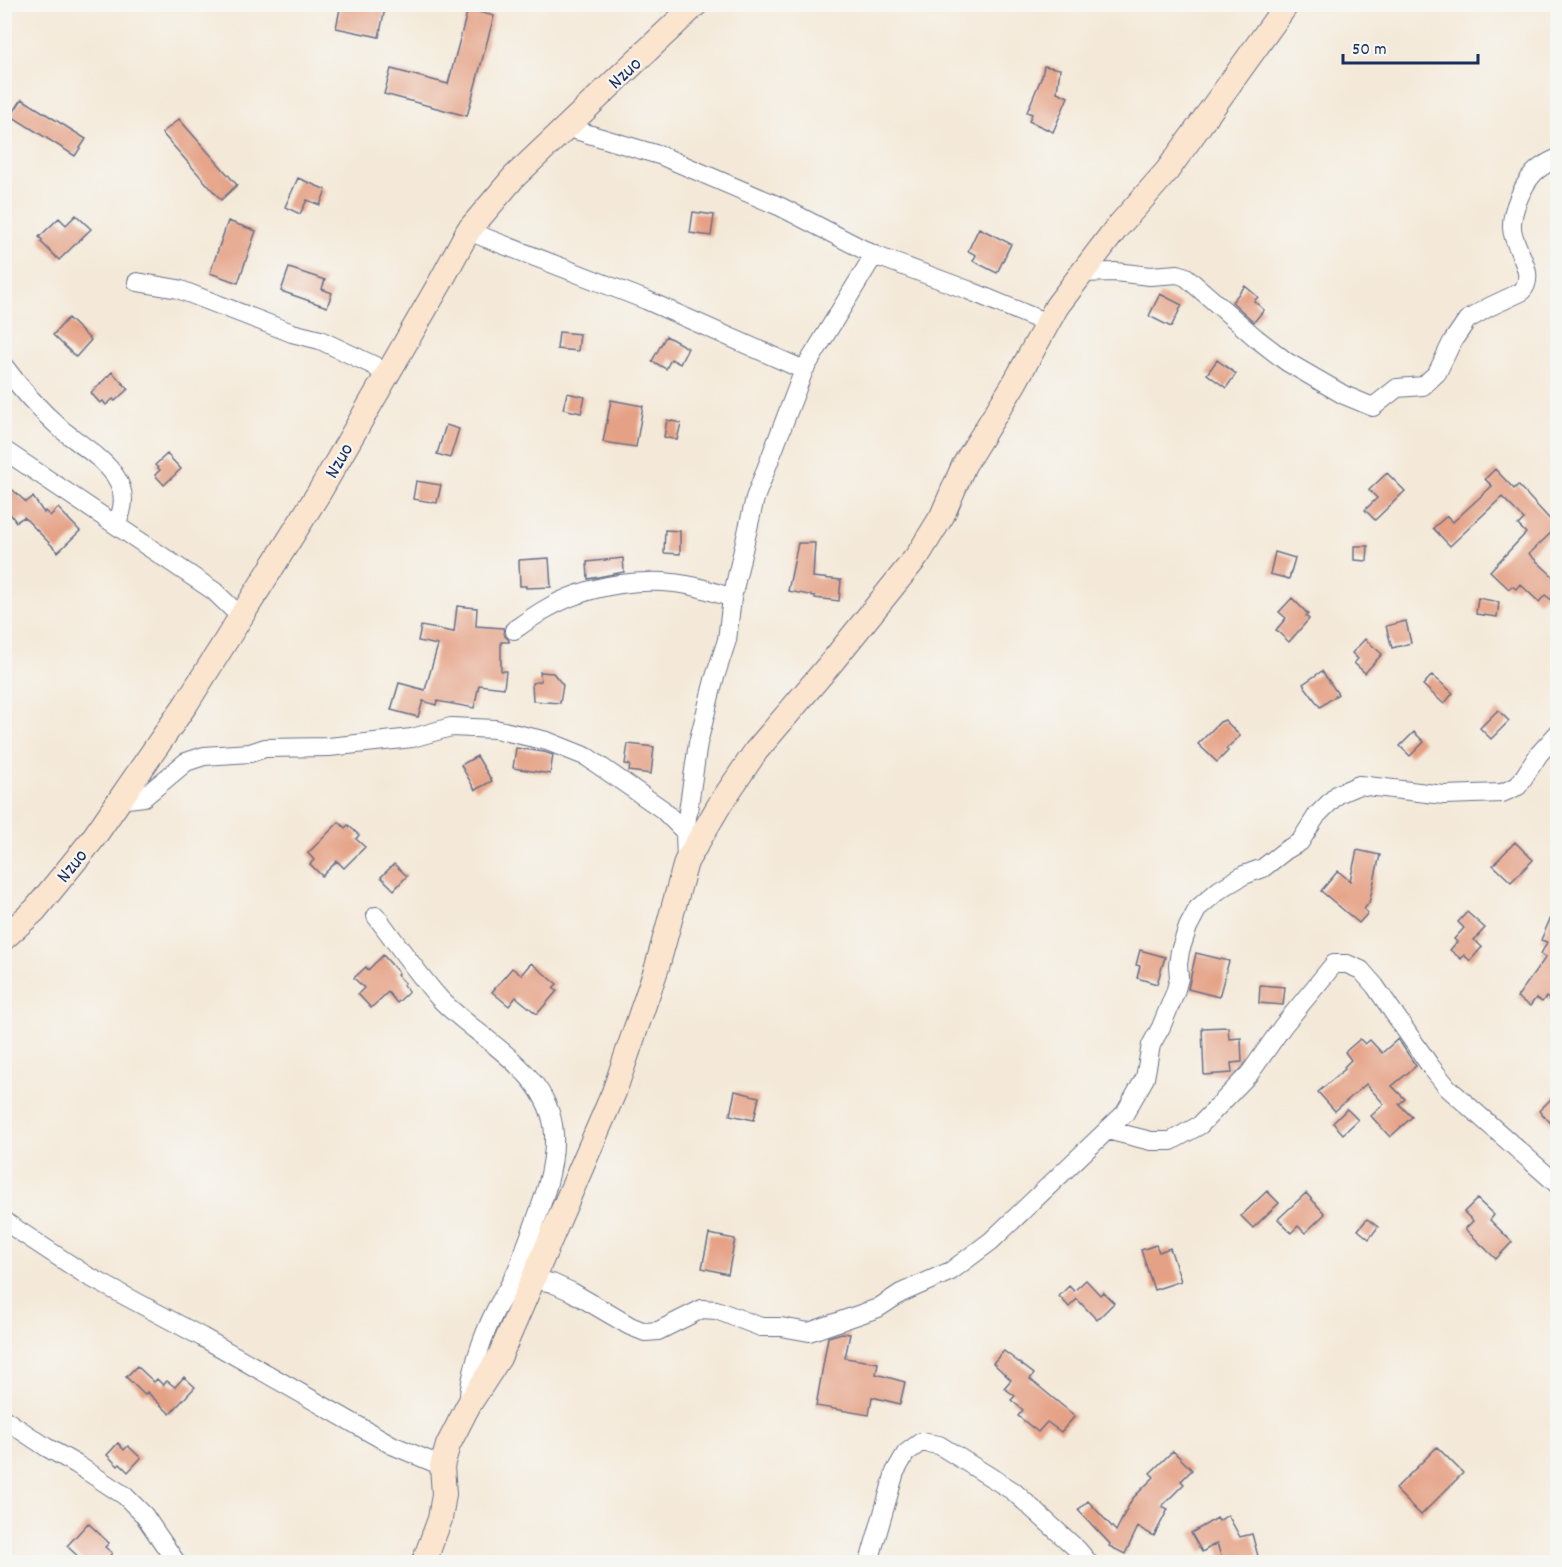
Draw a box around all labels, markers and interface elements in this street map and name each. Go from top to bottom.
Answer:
scale bar [1343,27,1478,65]
text: 50 m [1352,38,1387,63]
street label: Nzuo [602,51,650,98]
street label: Nzuo [318,438,363,485]
street label: Nzuo [50,843,97,891]

